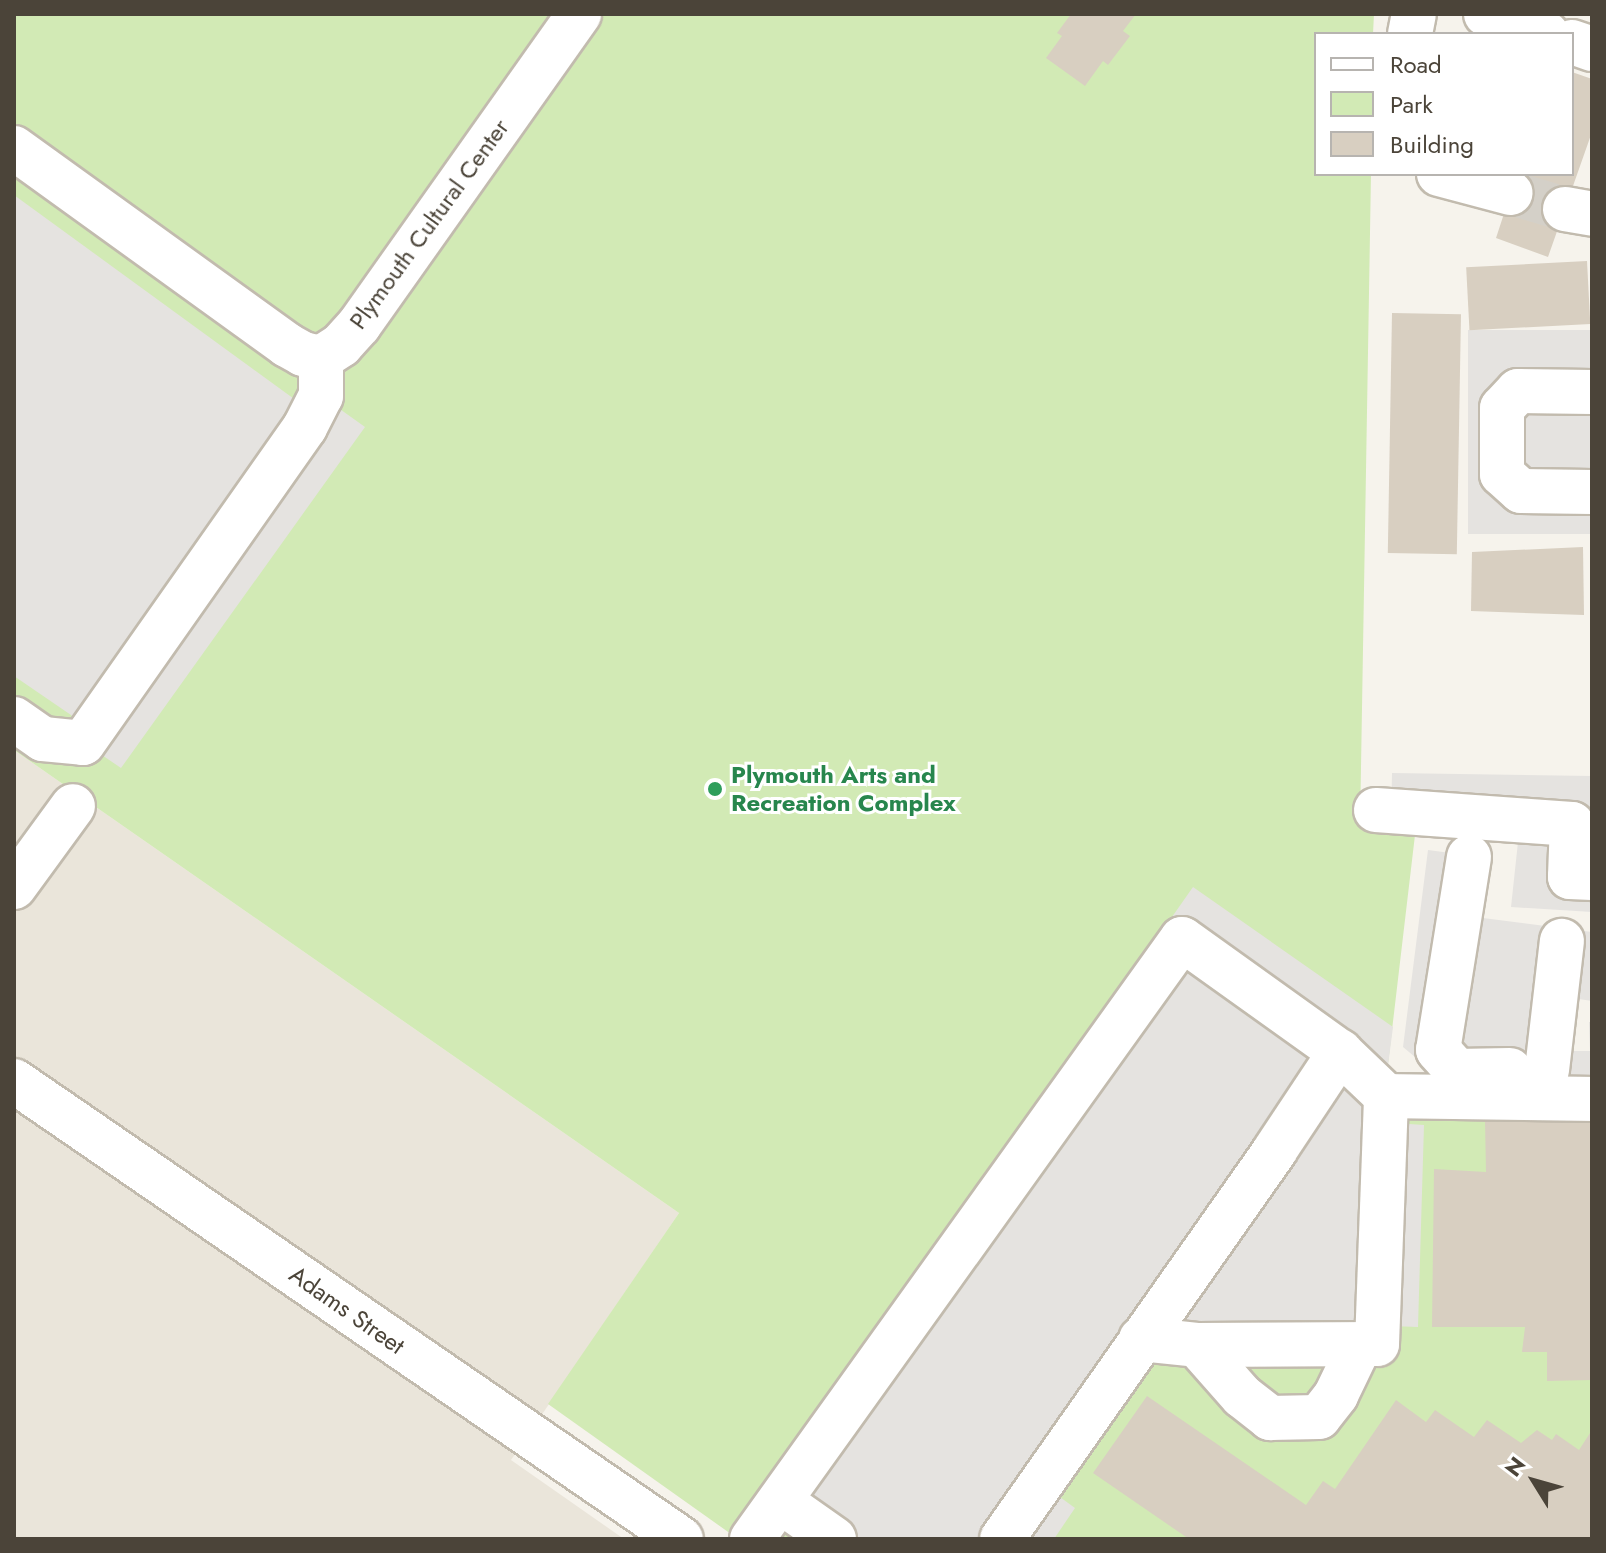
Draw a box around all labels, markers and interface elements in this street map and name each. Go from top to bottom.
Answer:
legend [1314,32,1574,176]
text: Road [1390,47,1442,82]
text: Park [1390,87,1433,122]
street label: Plymouth Cultural Center [343,113,515,335]
text: Building [1390,127,1474,162]
place label: Plymouth Arts and Recreation Complex [731,761,956,817]
marker: Plymouth Arts and Recreation Complex [706,780,724,798]
street label: Adams Street [284,1260,410,1360]
north arrow [1494,1441,1574,1521]
text: N [1497,1450,1533,1483]

